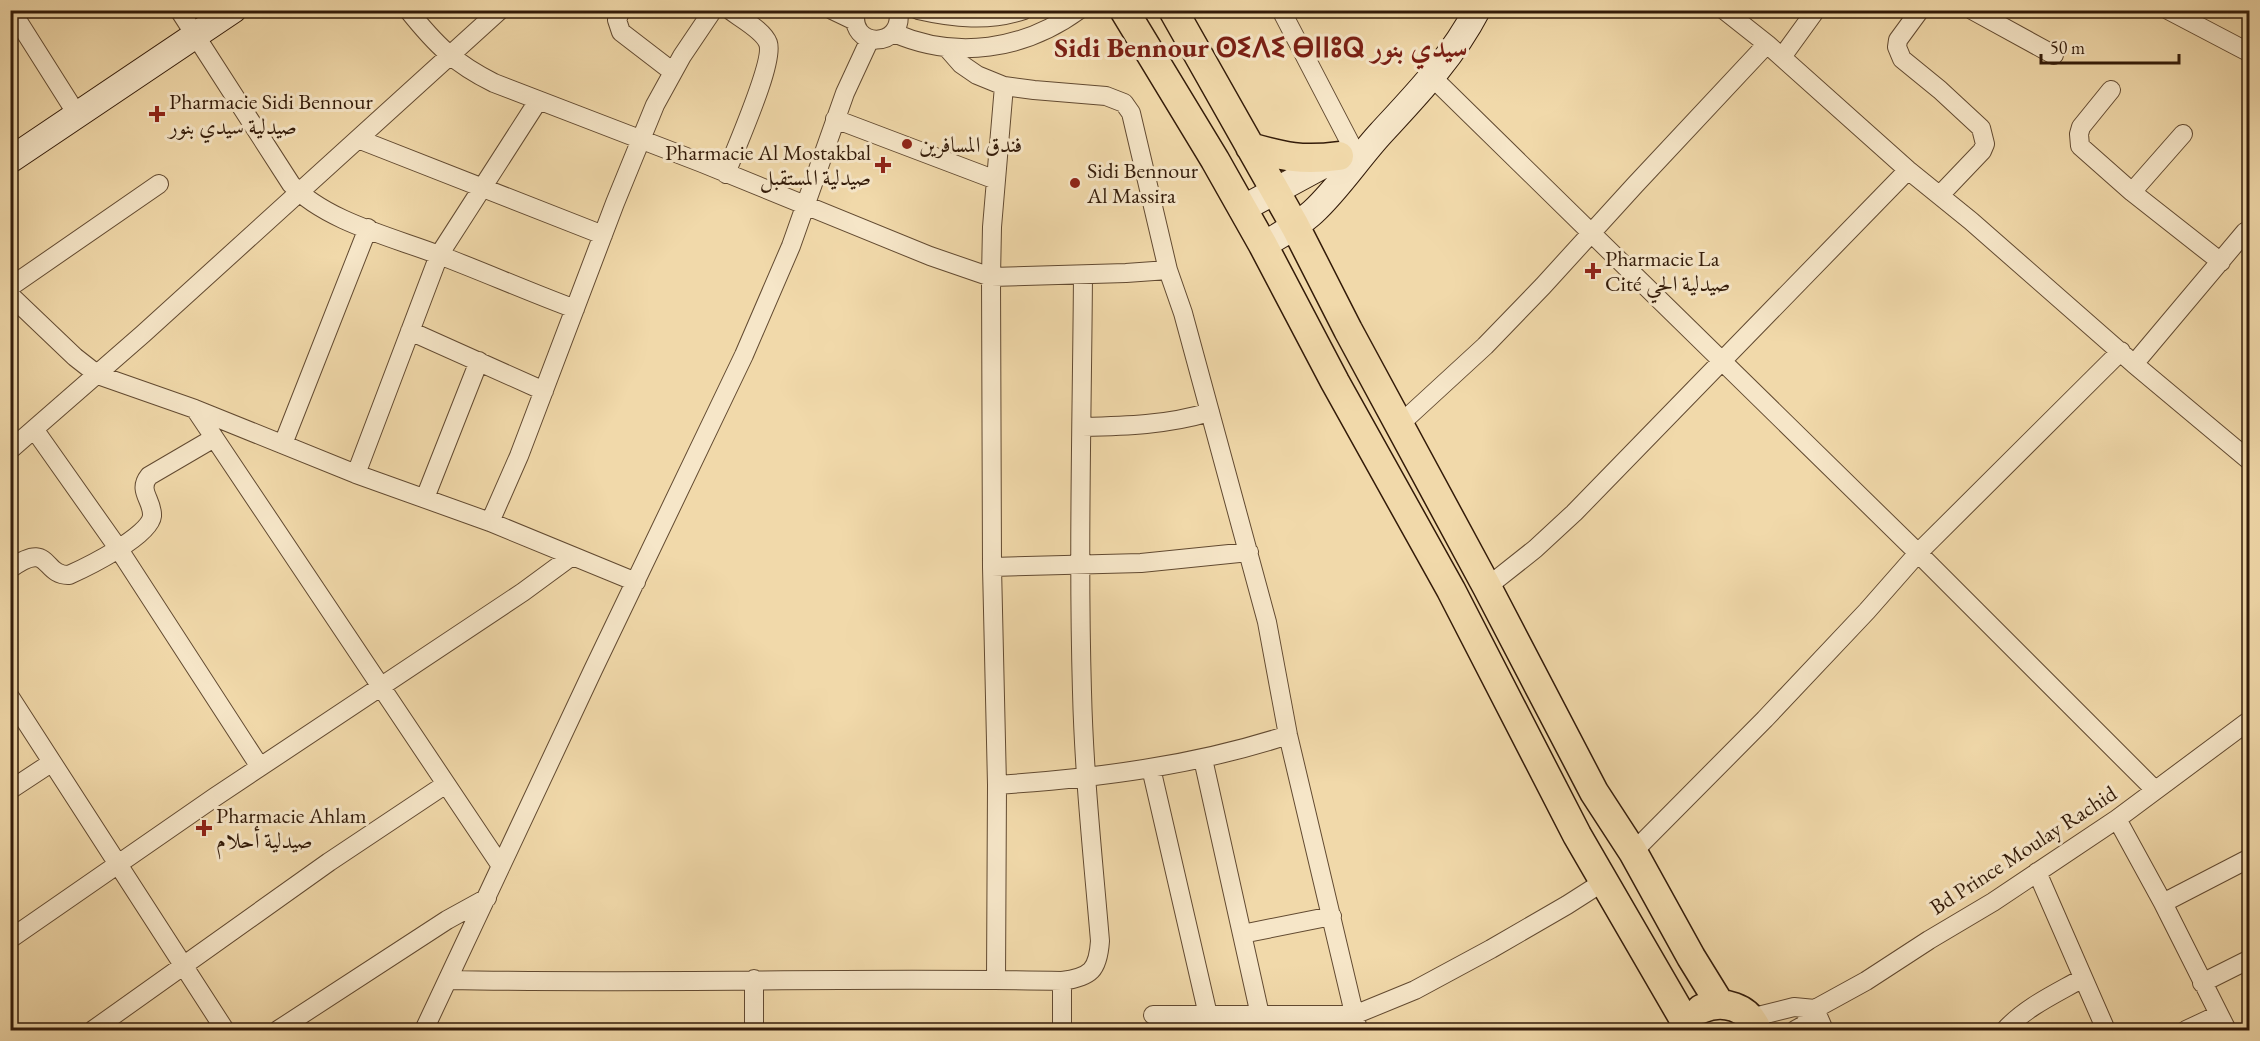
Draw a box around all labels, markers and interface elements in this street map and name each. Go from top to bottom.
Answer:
scale bar [2041,27,2179,65]
district label: Sidi Bennour ⵙⵉⴷⵉ ⴱⵏⵏⵓⵕ سيدي بنور [1054,29,1468,70]
text: 50 m [2050,36,2085,59]
place label: Pharmacie Sidi Bennour صيدلية سيدي بنور [167,87,374,144]
marker: Pharmacie Sidi Bennour صيدلية سيدي بنور [150,107,164,121]
place label: فندق المسافرين [919,130,1022,159]
marker: فندق المسافرين [900,137,914,151]
place label: Pharmacie Al Mostakbal صيدلية المستقبل [665,138,871,193]
place label: Sidi Bennour Al Massira [1086,156,1199,210]
marker: Pharmacie Al Mostakbal صيدلية المستقبل [876,158,890,172]
marker: Sidi Bennour Al Massira [1068,176,1082,190]
place label: Pharmacie La Cité صيدلية الحي [1605,244,1730,304]
marker: Pharmacie La Cité صيدلية الحي [1586,264,1600,278]
street label: Bd Prince Moulay Rachid [1924,778,2123,921]
place label: Pharmacie Ahlam صيدلية أحلام [216,801,367,860]
marker: Pharmacie Ahlam صيدلية أحلام [197,821,211,835]

